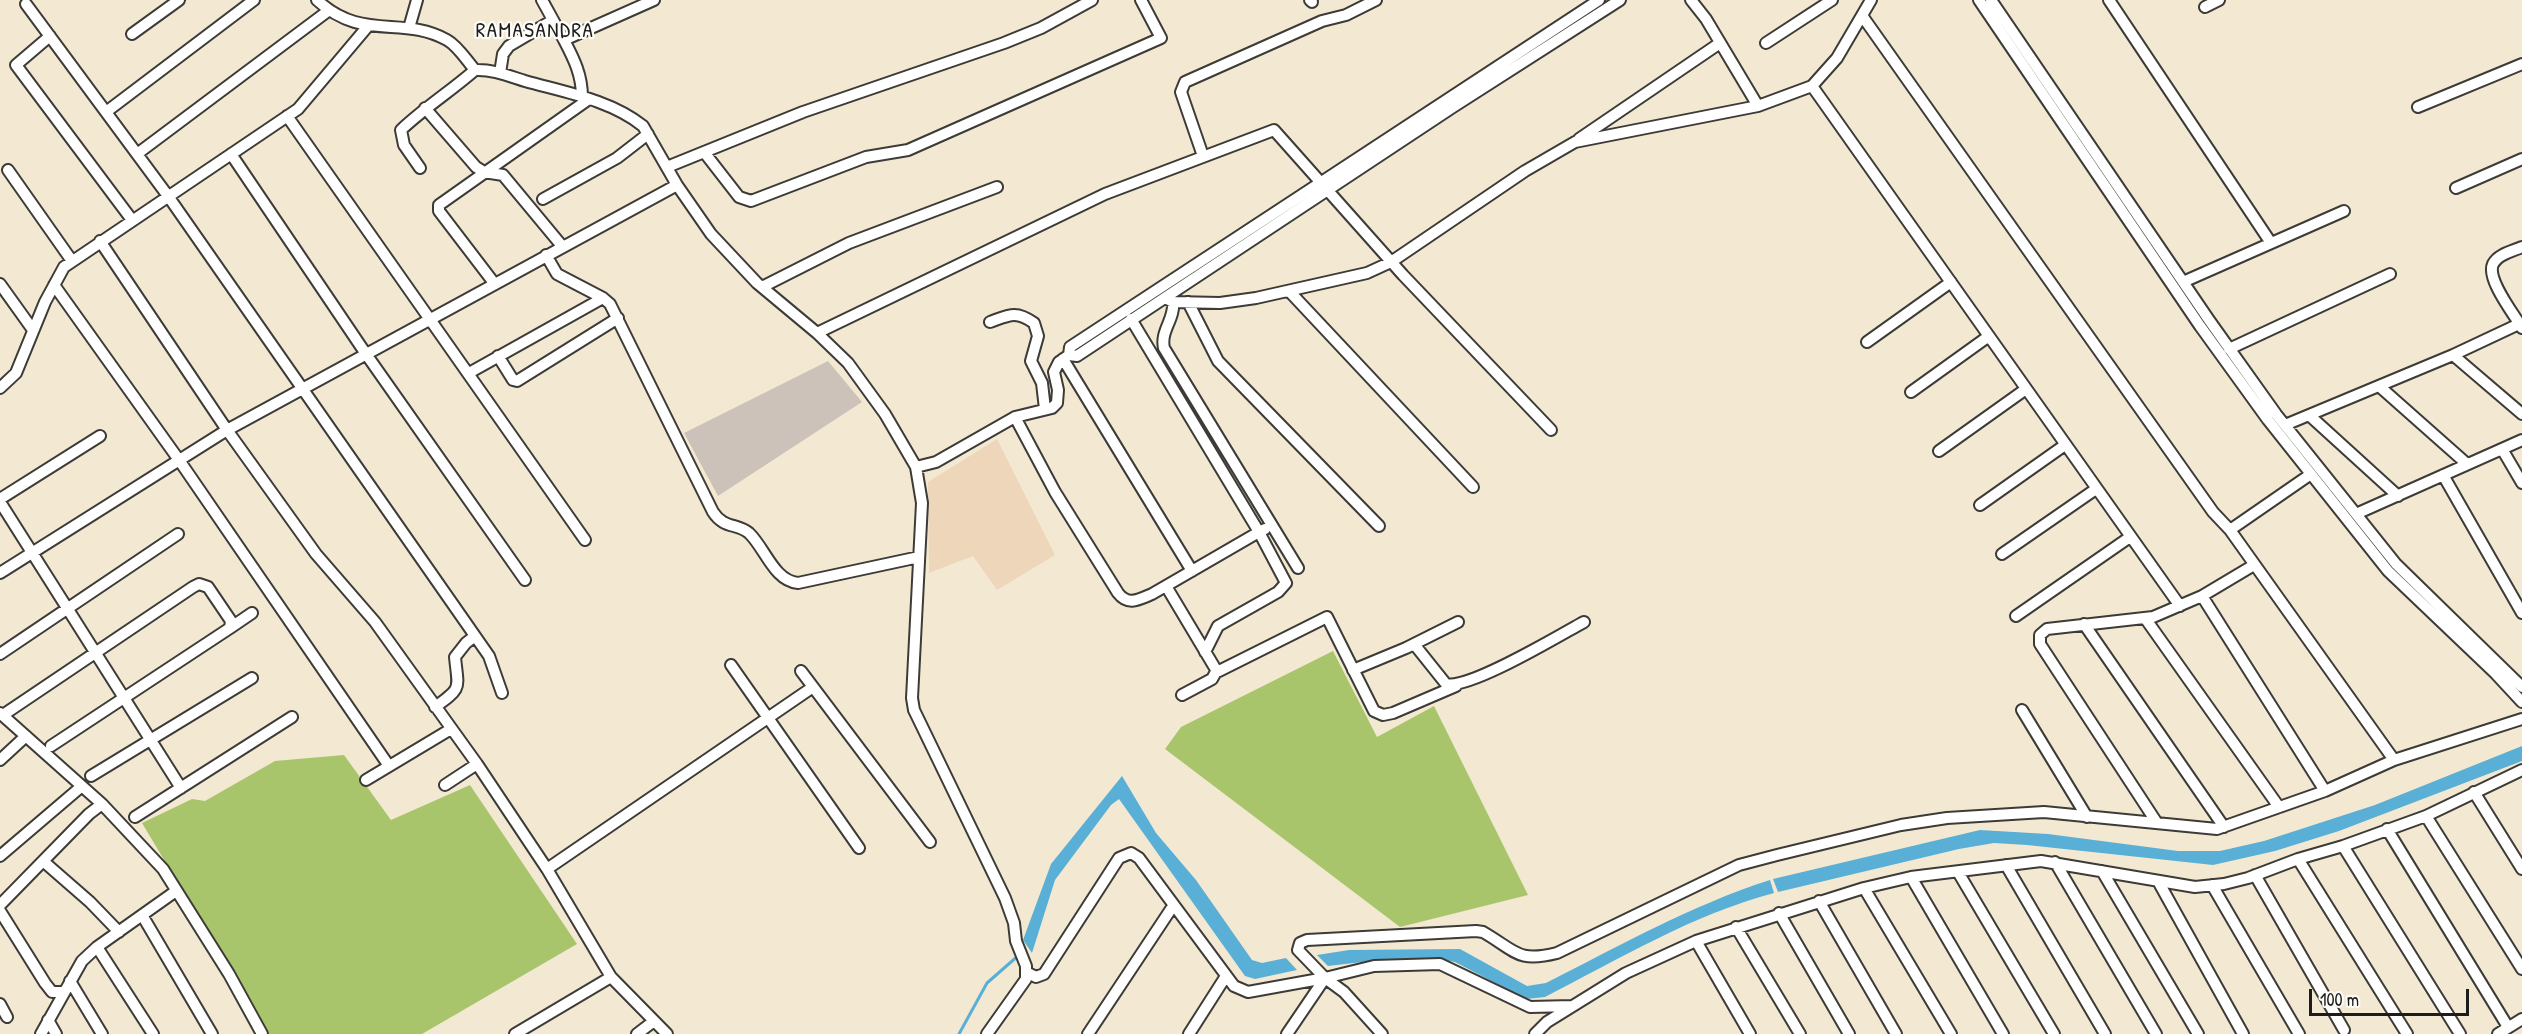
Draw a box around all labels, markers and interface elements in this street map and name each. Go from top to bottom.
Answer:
district label: RAMASANDRA [476,18,594,44]
scale bar [2312,977,2472,1015]
text: 100 m [2320,987,2359,1012]

